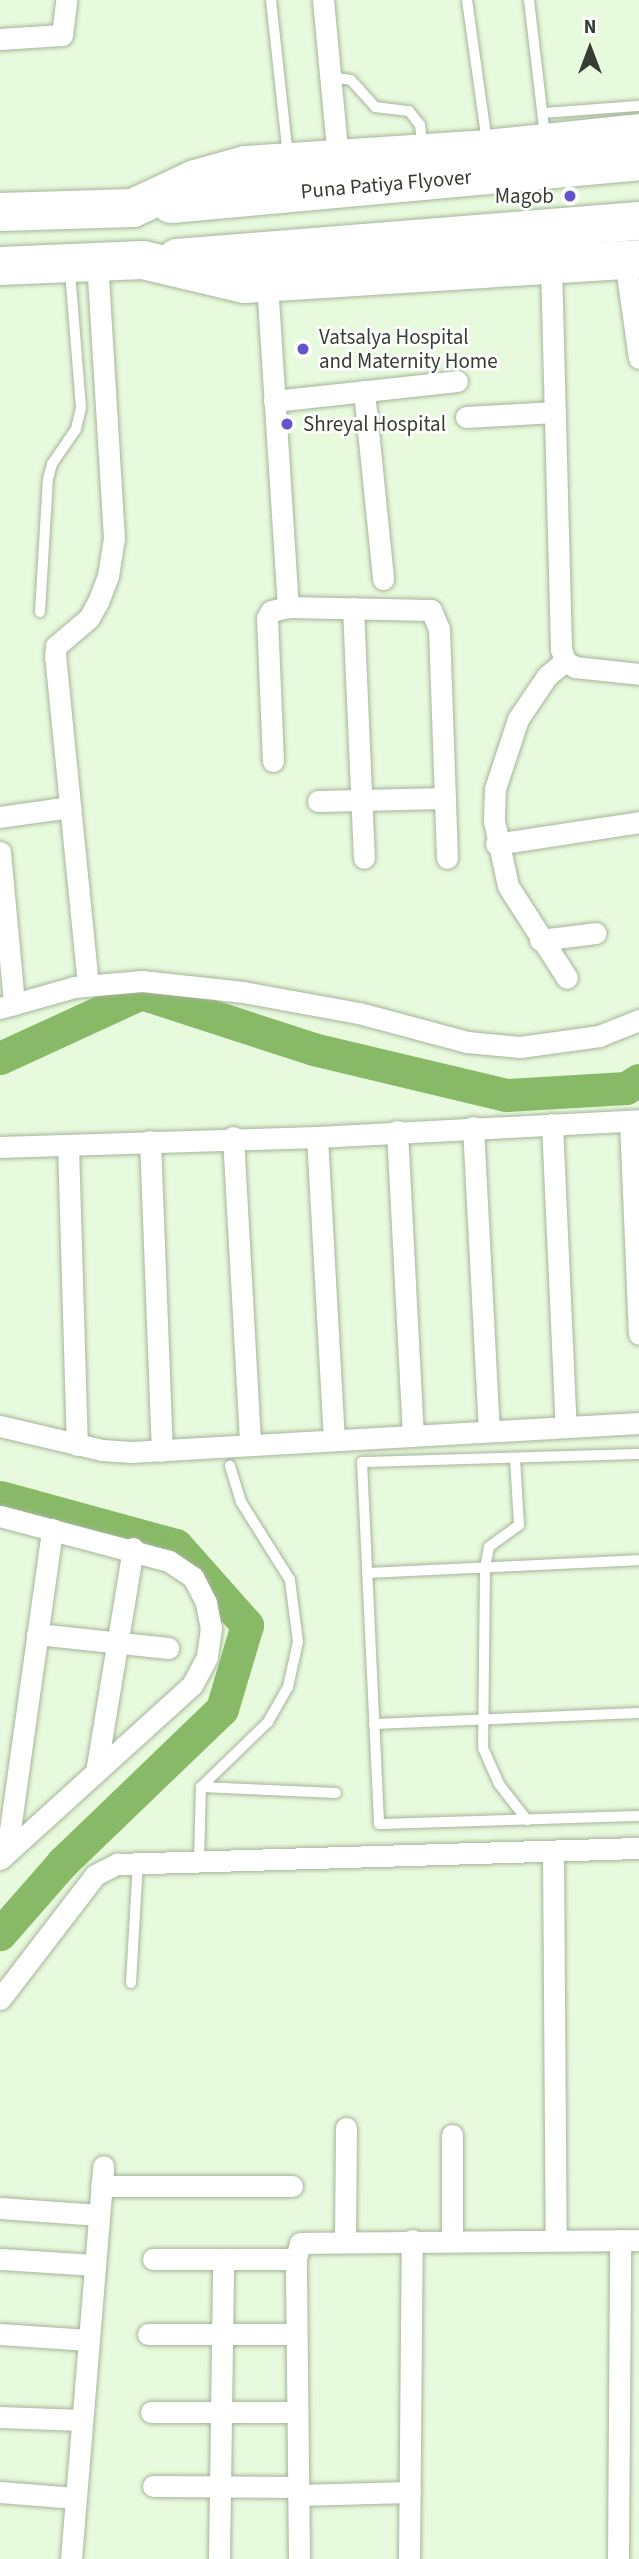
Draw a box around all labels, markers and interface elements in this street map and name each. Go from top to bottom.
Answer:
north arrow [555,14,625,84]
text: N [584,14,596,41]
street label: Puna Patiya Flyover [299,164,473,204]
place label: Magob [495,183,554,209]
marker: Magob [560,186,580,206]
place label: Vatsalya Hospital and Maternity Home [319,324,498,374]
marker: Vatsalya Hospital and Maternity Home [293,339,313,359]
place label: Shreyal Hospital [303,411,446,437]
marker: Shreyal Hospital [277,414,297,434]

